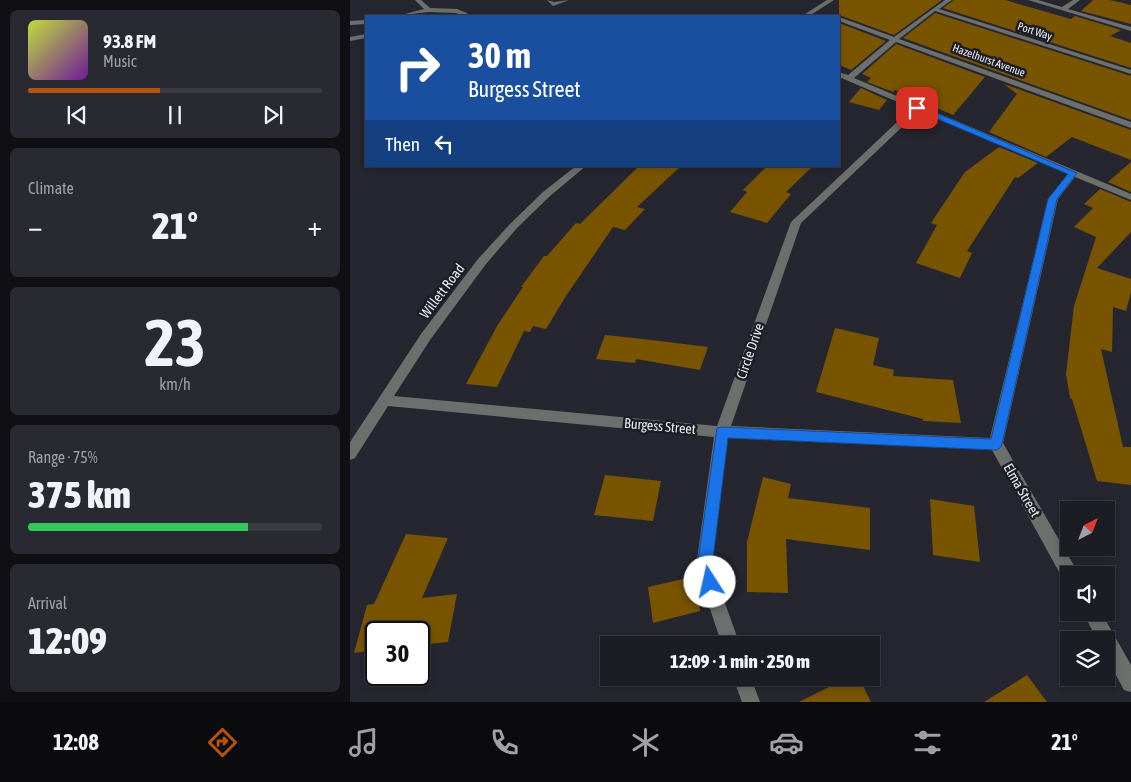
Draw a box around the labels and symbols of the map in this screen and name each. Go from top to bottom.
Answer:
street label: Port Way [1016,20,1054,42]
street label: Hazelhurst Avenue [951,41,1027,79]
pin [896,87,938,129]
street label: Willett Road [416,261,468,321]
street label: Circle Drive [733,321,767,381]
street label: Burgess Street [624,415,696,437]
street label: Elma Street [1000,460,1044,520]
north arrow [1060,501,1115,556]
position arrow [683,555,735,607]
speed limit sign: 30 [365,621,430,686]

